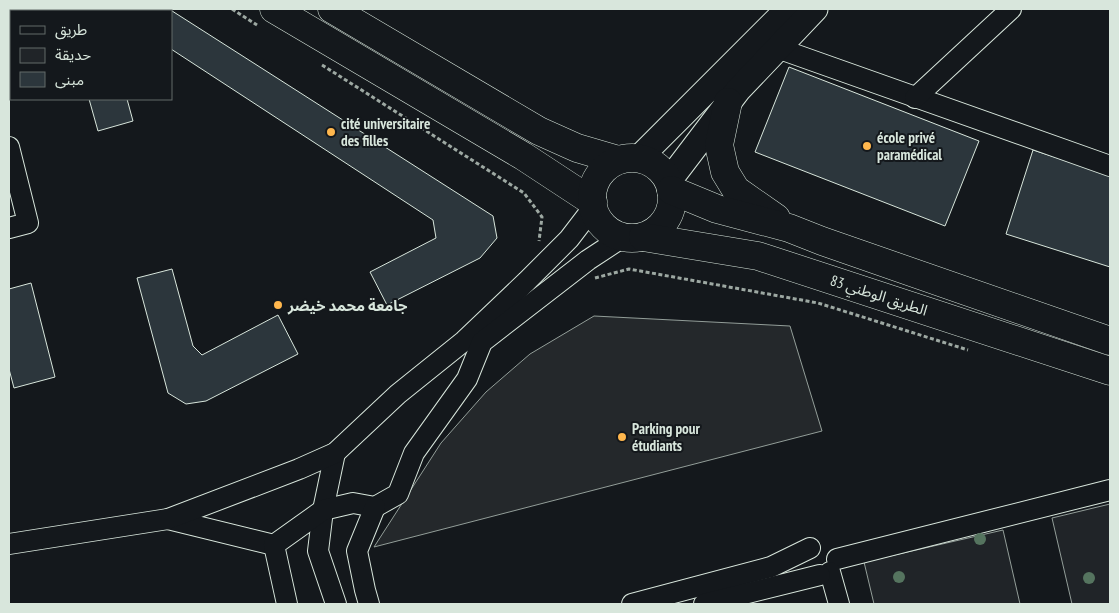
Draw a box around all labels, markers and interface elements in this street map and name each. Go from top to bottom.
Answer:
legend [10,10,172,100]
text: طريق [55,20,87,40]
text: حديقة [55,45,91,64]
text: مبنى [55,70,84,89]
place label: cité universitaire des filles [341,114,430,150]
marker: cité universitaire des filles [325,126,337,138]
place label: école privé paramédical [877,128,942,164]
marker: école privé paramédical [861,140,873,152]
street label: الطريق الوطني 83 [827,270,930,322]
place label: جامعة محمد خيضر [287,296,408,315]
marker: جامعة محمد خيضر [272,299,284,311]
place label: Parking pour étudiants [632,419,700,455]
marker: Parking pour étudiants [616,431,628,443]

